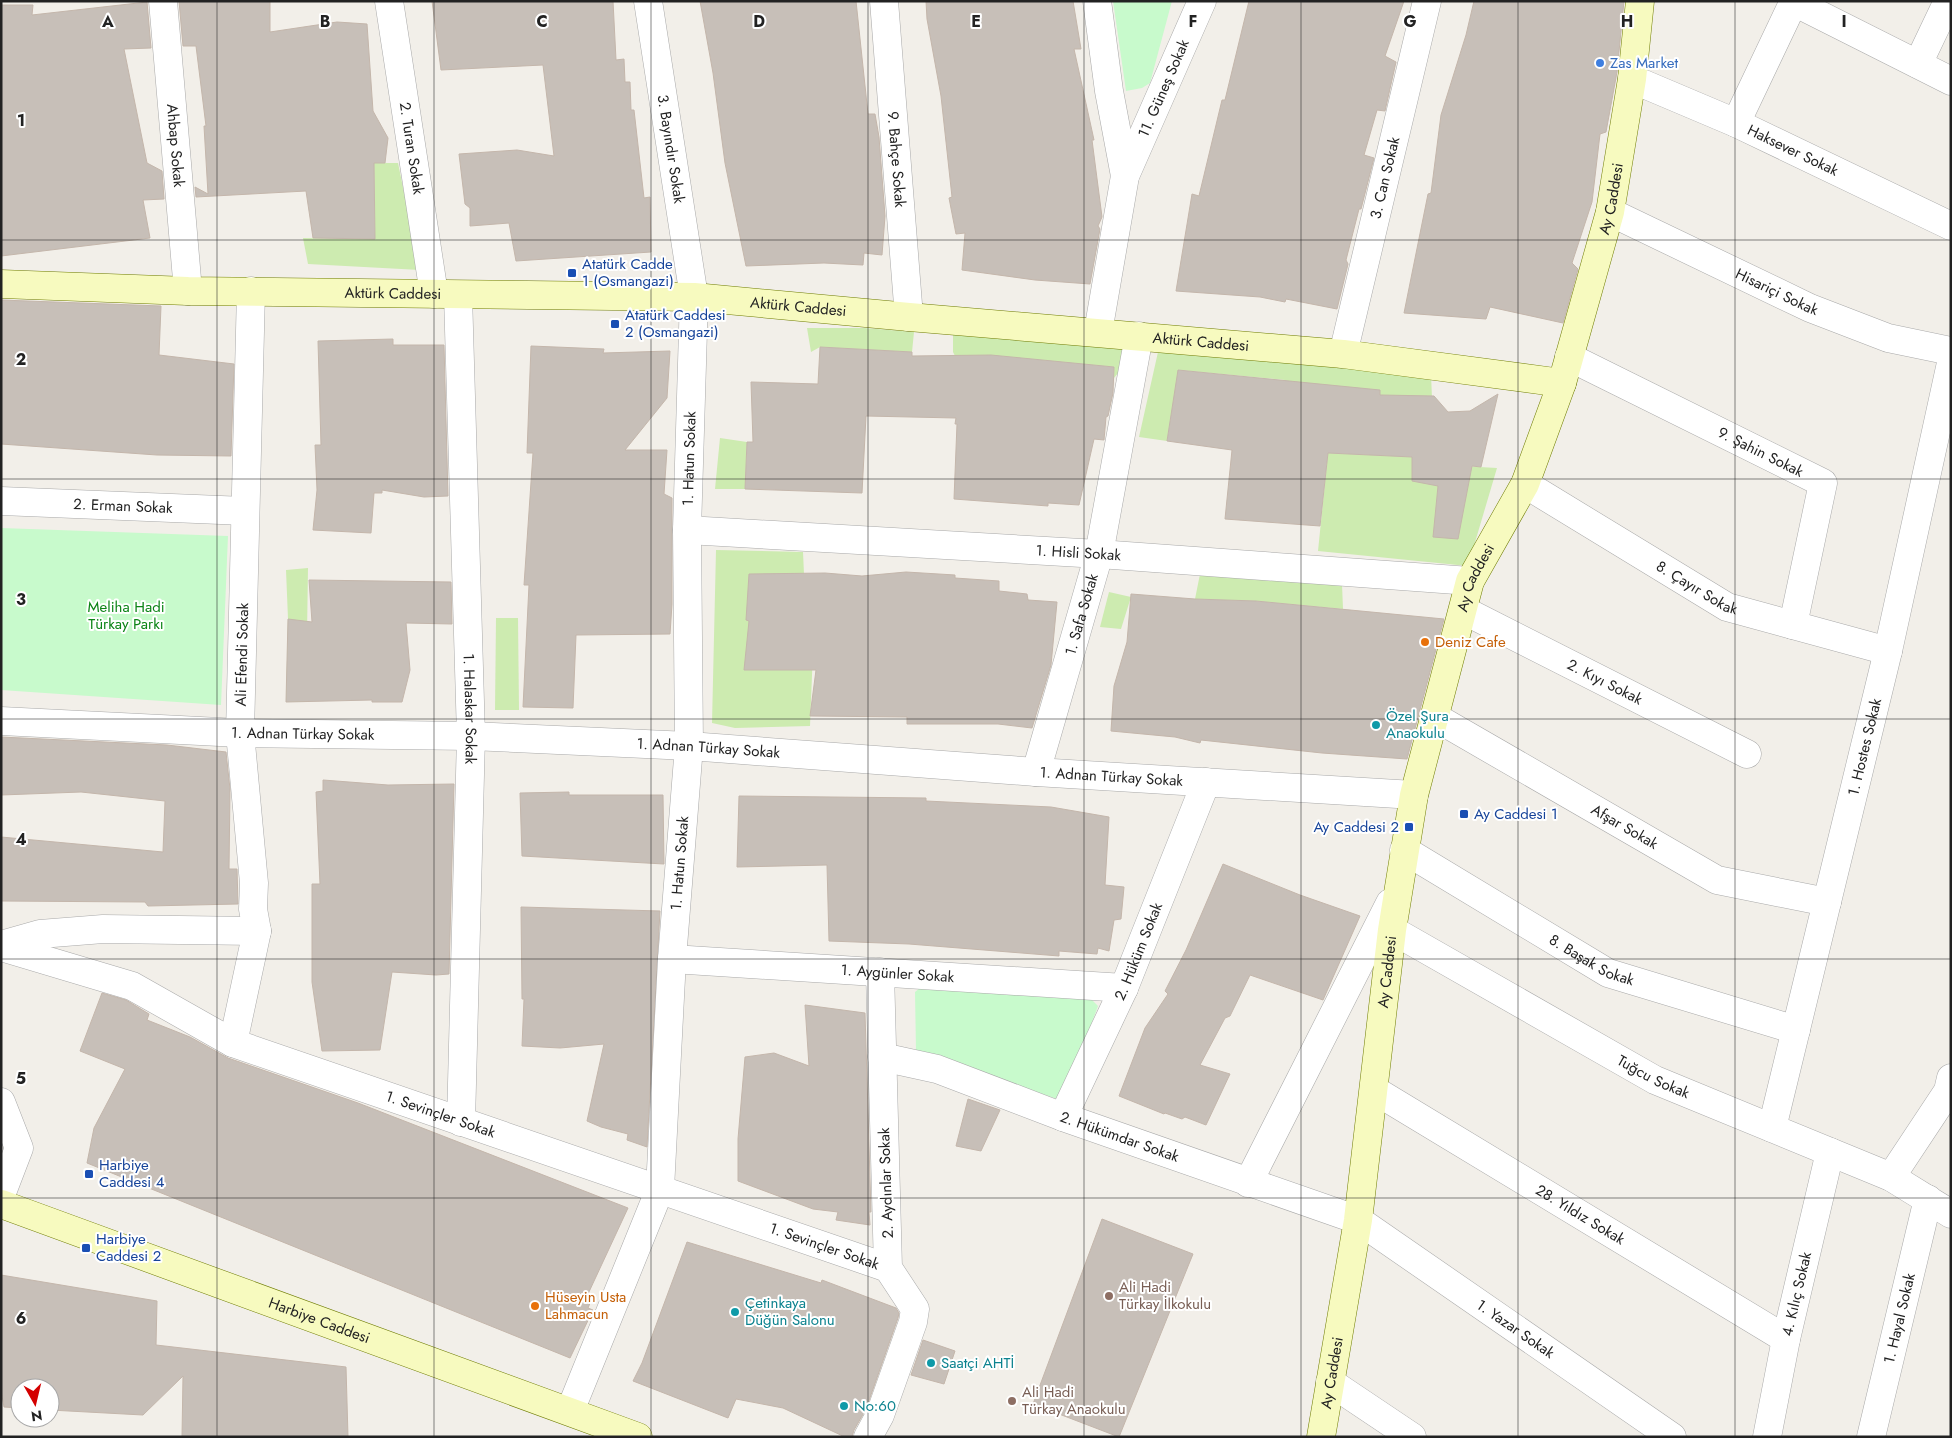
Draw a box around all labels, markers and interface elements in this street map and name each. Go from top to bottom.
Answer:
text: A [101,10,114,33]
text: B [320,10,330,33]
text: C [536,10,548,33]
text: D [753,10,765,33]
text: E [971,10,981,33]
text: F [1189,10,1197,33]
text: G [1403,10,1417,33]
text: H [1621,10,1633,33]
text: I [1841,10,1847,33]
street label: 11. Güneş Sokak [1132,36,1195,141]
place label: Zas Market [1610,52,1679,74]
marker: Zas Market [1594,57,1606,69]
street label: 3. Bayındır Sokak [652,93,691,205]
street label: 2. Turan Sokak [394,101,430,196]
street label: Ahbap Sokak [161,103,190,188]
text: 1 [17,109,25,132]
street label: 9. Bahçe Sokak [882,111,911,209]
street label: Haksever Sokak [1744,119,1843,182]
street label: 3. Can Sokak [1365,134,1405,221]
street label: Ay Caddesi [1593,161,1629,237]
place label: Atatürk Cadde 1 (Osmangazi) [582,253,674,292]
street label: Hisariçi Sokak [1732,263,1822,321]
marker: Atatürk Cadde 1 (Osmangazi) [566,267,578,279]
street label: Aktürk Caddesi [344,282,441,305]
street label: Aktürk Caddesi [749,291,847,322]
place label: Atatürk Caddesi 2 (Osmangazi) [625,304,726,343]
marker: Atatürk Caddesi 2 (Osmangazi) [609,318,621,330]
street label: Aktürk Caddesi [1152,327,1250,357]
text: 2 [16,348,26,371]
street label: 1. Hatun Sokak [677,411,702,506]
street label: 9. Şahin Sokak [1714,422,1808,483]
street label: 2. Erman Sokak [73,493,173,519]
street label: 1. Hisli Sokak [1035,539,1122,567]
street label: Ay Caddesi [1451,540,1500,614]
street label: 8. Çayır Sokak [1652,555,1740,620]
street label: 1. Safa Sokak [1059,571,1104,658]
text: 3 [16,588,26,611]
park label: Meliha Hadi Türkay Parkı [87,596,165,635]
street label: Ali Efendi Sokak [230,602,254,707]
place label: Deniz Cafe [1435,631,1506,653]
marker: Deniz Cafe [1419,636,1431,648]
street label: 1. Halaskar Sokak [458,653,482,765]
street label: 2. Kıyı Sokak [1563,654,1647,710]
street label: 1. Hostes Sokak [1842,696,1887,798]
place label: Özel Şura Anaokulu [1386,705,1449,744]
marker: Özel Şura Anaokulu [1370,719,1382,731]
street label: 1. Adnan Türkay Sokak [230,722,375,746]
street label: 1. Adnan Türkay Sokak [636,733,781,764]
street label: 1. Adnan Türkay Sokak [1039,761,1184,792]
street label: Afşar Sokak [1587,799,1662,855]
place label: Ay Caddesi 1 [1474,803,1558,825]
marker: Ay Caddesi 1 [1458,808,1470,820]
street label: 1. Hatun Sokak [665,815,694,911]
place label: Ay Caddesi 2 [1313,816,1399,838]
marker: Ay Caddesi 2 [1403,821,1415,833]
text: 4 [15,828,27,851]
street label: 2. Hüküm Sokak [1109,899,1168,1004]
street label: 8. Başak Sokak [1545,929,1637,991]
street label: Ay Caddesi [1372,935,1402,1009]
street label: 1. Aygünler Sokak [840,959,955,988]
street label: Tuğcu Sokak [1613,1050,1693,1104]
text: 5 [16,1067,26,1090]
street label: 1. Sevinçler Sokak [383,1085,499,1143]
street label: 2. Hükümdar Sokak [1057,1106,1182,1168]
street label: 2. Aydınlar Sokak [873,1127,899,1239]
place label: Harbiye Caddesi 4 [99,1154,165,1193]
marker: Harbiye Caddesi 4 [83,1168,95,1180]
street label: 28. Yıldız Sokak [1531,1179,1629,1250]
street label: 1. Sevinçler Sokak [767,1217,883,1275]
place label: Harbiye Caddesi 2 [96,1228,161,1267]
marker: Harbiye Caddesi 2 [80,1242,92,1254]
street label: 4. Kılıç Sokak [1776,1249,1817,1338]
street label: 1. Hayal Sokak [1878,1271,1921,1366]
place label: Ali Hadi Türkay İlkokulu [1119,1276,1211,1315]
place label: Hüseyin Usta Lahmacun [545,1286,626,1325]
marker: Ali Hadi Türkay İlkokulu [1103,1290,1115,1302]
street label: Harbiye Caddesi [266,1292,373,1349]
place label: Çetinkaya Düğün Salonu [745,1292,835,1331]
street label: 1. Yazar Sokak [1472,1294,1559,1364]
marker: Hüseyin Usta Lahmacun [529,1300,541,1312]
marker: Çetinkaya Düğün Salonu [729,1306,741,1318]
text: 6 [16,1307,26,1330]
street label: Ay Caddesi [1315,1335,1349,1411]
place label: Saatçi AHTİ [941,1352,1014,1374]
marker: Saatçi AHTİ [925,1357,937,1369]
north arrow [10,1378,60,1428]
place label: Ali Hadi Türkay Anaokulu [1022,1381,1126,1420]
place label: No:60 [854,1395,896,1417]
marker: Ali Hadi Türkay Anaokulu [1006,1395,1018,1407]
marker: No:60 [838,1400,850,1412]
text: N [30,1405,44,1427]

